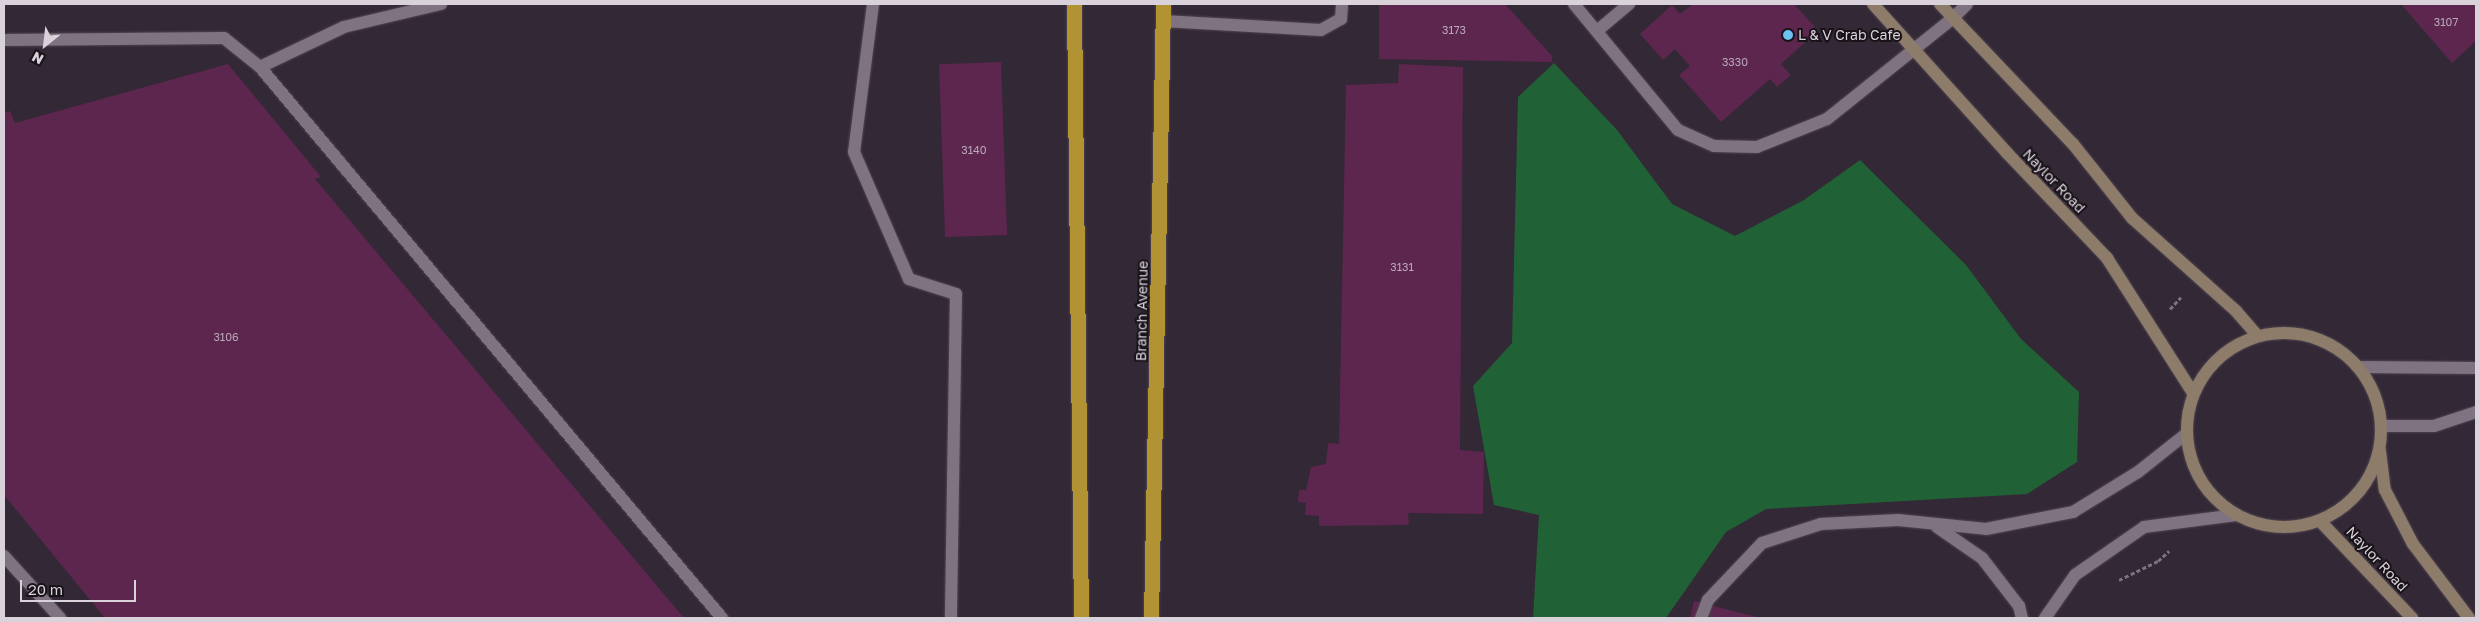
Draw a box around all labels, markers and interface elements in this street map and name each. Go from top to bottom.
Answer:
house number: 3107 [2434,15,2458,29]
north arrow [20,20,70,70]
house number: 3173 [1442,23,1466,37]
place label: L & V Crab Cafe [1798,27,1901,43]
marker: L & V Crab Cafe [1782,29,1794,41]
text: N [29,49,46,69]
house number: 3330 [1722,55,1748,69]
house number: 3140 [961,143,987,157]
street label: Naylor Road [2019,146,2089,216]
house number: 3131 [1390,260,1414,274]
street label: Branch Avenue [1133,261,1151,361]
house number: 3106 [213,330,239,344]
street label: Naylor Road [2343,523,2411,595]
scale bar [22,570,139,602]
text: 20 m [28,580,63,598]

